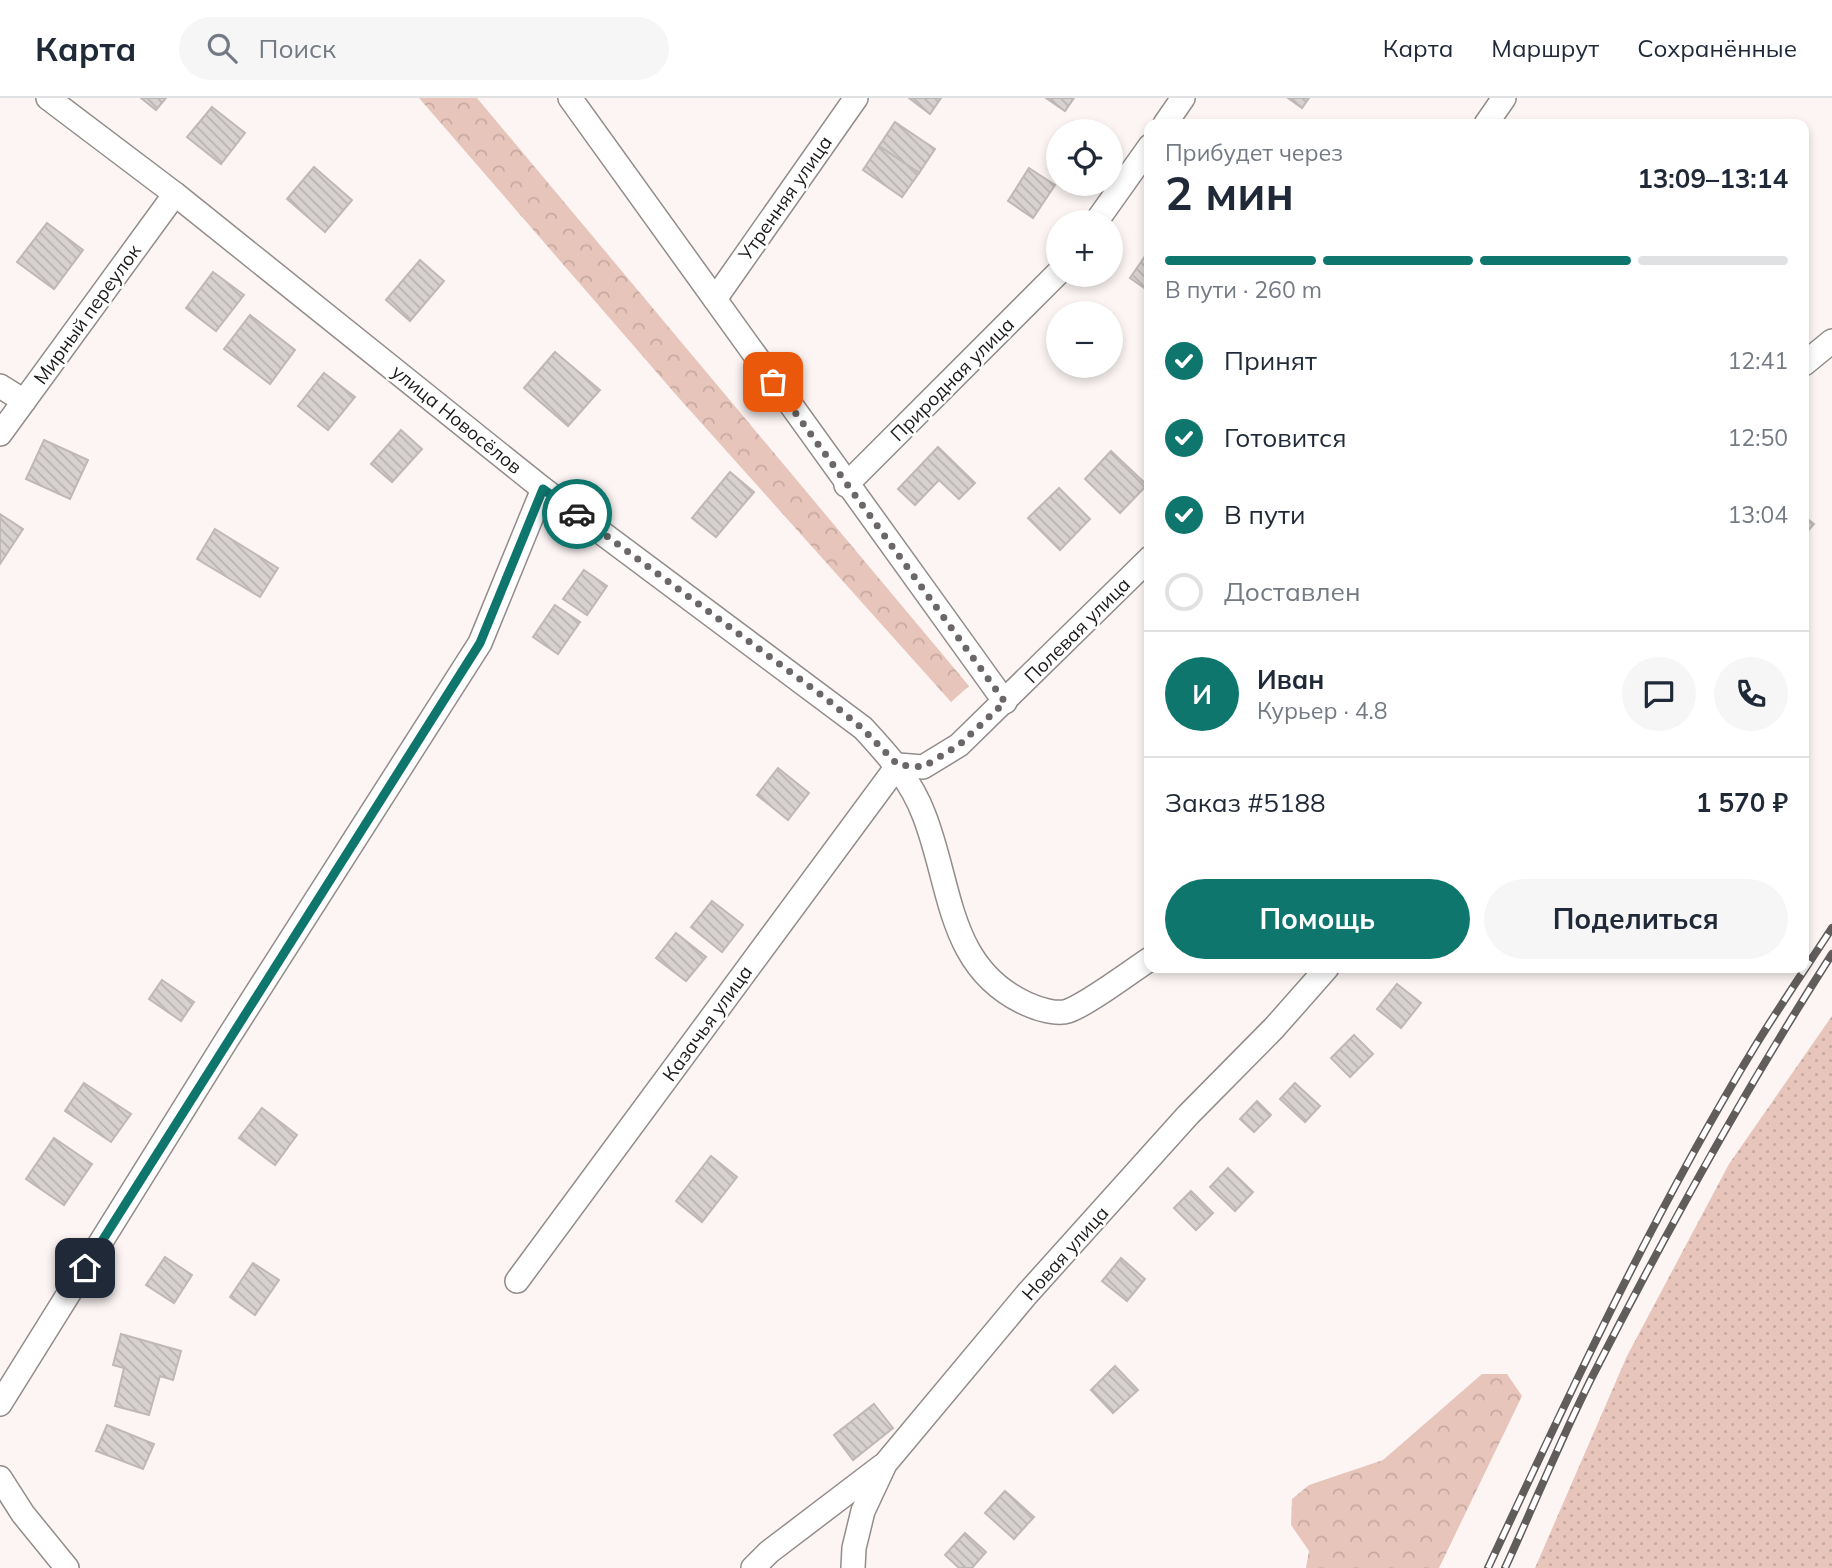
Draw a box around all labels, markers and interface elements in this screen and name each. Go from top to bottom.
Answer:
search box [179,17,669,80]
text: Карта [35,28,137,69]
icon: search [203,29,241,67]
text: Поиск [259,32,336,65]
text: Карта [1383,33,1453,63]
text: Маршрут [1491,33,1599,63]
text: Сохранённые [1637,33,1797,63]
map controls [1046,119,1123,378]
button: locate [1046,119,1123,196]
street label: Утренняя улица [732,131,837,266]
text: Прибудет через [1165,138,1343,167]
text: 13:09–13:14 [1637,162,1788,195]
text: 2 мин [1165,164,1294,222]
button: + [1046,210,1123,287]
street label: Мирный переулок [28,239,146,389]
text: В пути · 260 m [1165,275,1322,304]
button: − [1046,301,1123,378]
street label: Природная улица [885,312,1019,446]
icon: check [1165,342,1203,380]
text: Принят [1224,344,1317,377]
text: 12:41 [1728,346,1788,375]
pin [743,352,803,412]
street label: улица Новосёлов [387,359,527,479]
icon: bag [754,363,792,401]
icon: check [1165,419,1203,457]
text: Готовится [1224,421,1347,454]
text: 12:50 [1728,423,1788,452]
courier [542,479,612,549]
icon: car [558,495,596,533]
icon: check [1165,496,1203,534]
text: В пути [1224,498,1305,531]
text: 13:04 [1728,500,1788,529]
street label: Полевая улица [1019,572,1135,688]
text: Доставлен [1224,575,1361,608]
button: chat [1622,657,1696,731]
button: phone [1714,657,1788,731]
text: Иван [1257,663,1324,696]
text: И [1192,678,1212,711]
text: Курьер · 4.8 [1257,696,1388,725]
text: Заказ #5188 [1165,786,1326,819]
text: 1 570 ₽ [1696,786,1788,819]
button: Помощь [1165,879,1470,959]
button: Поделиться [1484,879,1788,959]
street label: Казачья улица [657,960,757,1086]
street label: Новая улица [1016,1201,1114,1305]
pin [55,1238,115,1298]
icon: home [66,1249,104,1287]

